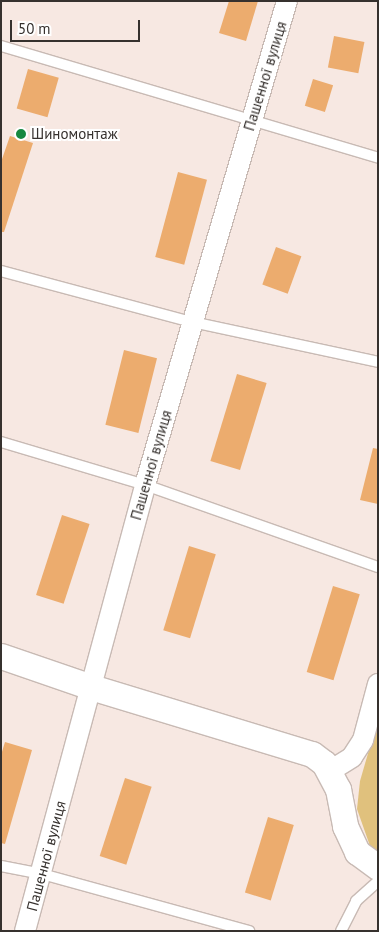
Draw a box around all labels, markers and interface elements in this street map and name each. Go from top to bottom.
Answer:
scale bar [12,10,142,42]
text: 50 m [18,19,51,38]
street label: Пашенної вулиця [240,19,290,133]
place label: Шиномонтаж [31,125,118,143]
marker: Шиномонтаж [15,128,27,140]
street label: Пашенної вулиця [127,408,175,522]
street label: Пашенної вулиця [23,799,69,913]

